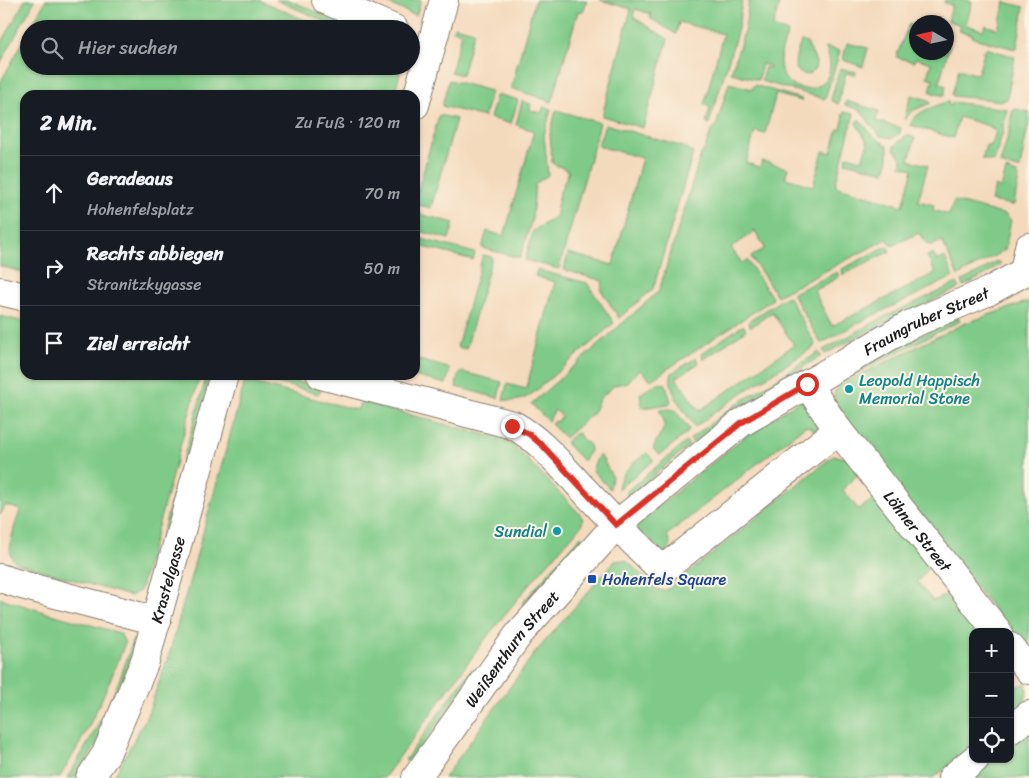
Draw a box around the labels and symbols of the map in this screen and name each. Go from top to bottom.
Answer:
north arrow [909,15,954,60]
street label: Fraungruber Street [857,278,994,363]
place label: Leopold Happisch Memorial Stone [859,366,980,413]
route start [796,373,819,396]
marker: Leopold Happisch Memorial Stone [843,383,855,395]
route end [501,415,524,438]
street label: Löhner Street [876,484,960,578]
place label: Sundial [494,517,547,546]
marker: Sundial [551,525,563,537]
street label: Krastelgasse [142,533,193,627]
place label: Hohenfels Square [602,565,726,594]
marker: Hohenfels Square [586,573,598,585]
street label: Weißenthurn Street [456,583,566,713]

